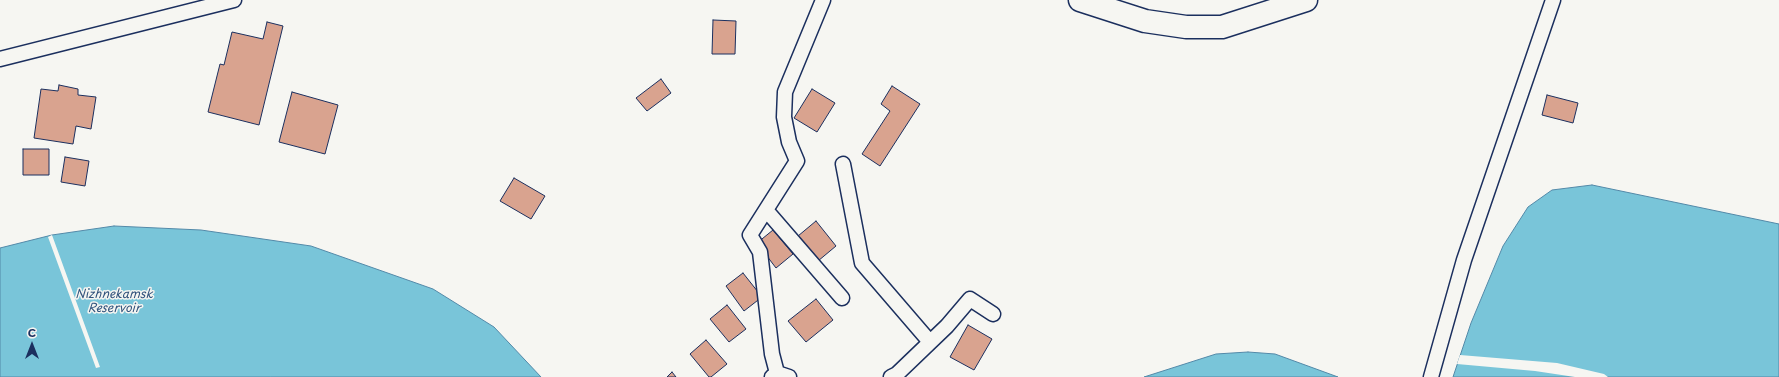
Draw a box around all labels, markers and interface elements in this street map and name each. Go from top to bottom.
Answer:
water label: Nizhnekamsk Reservoir [75,288,153,316]
text: С [28,324,36,341]
north arrow [12,325,52,365]

